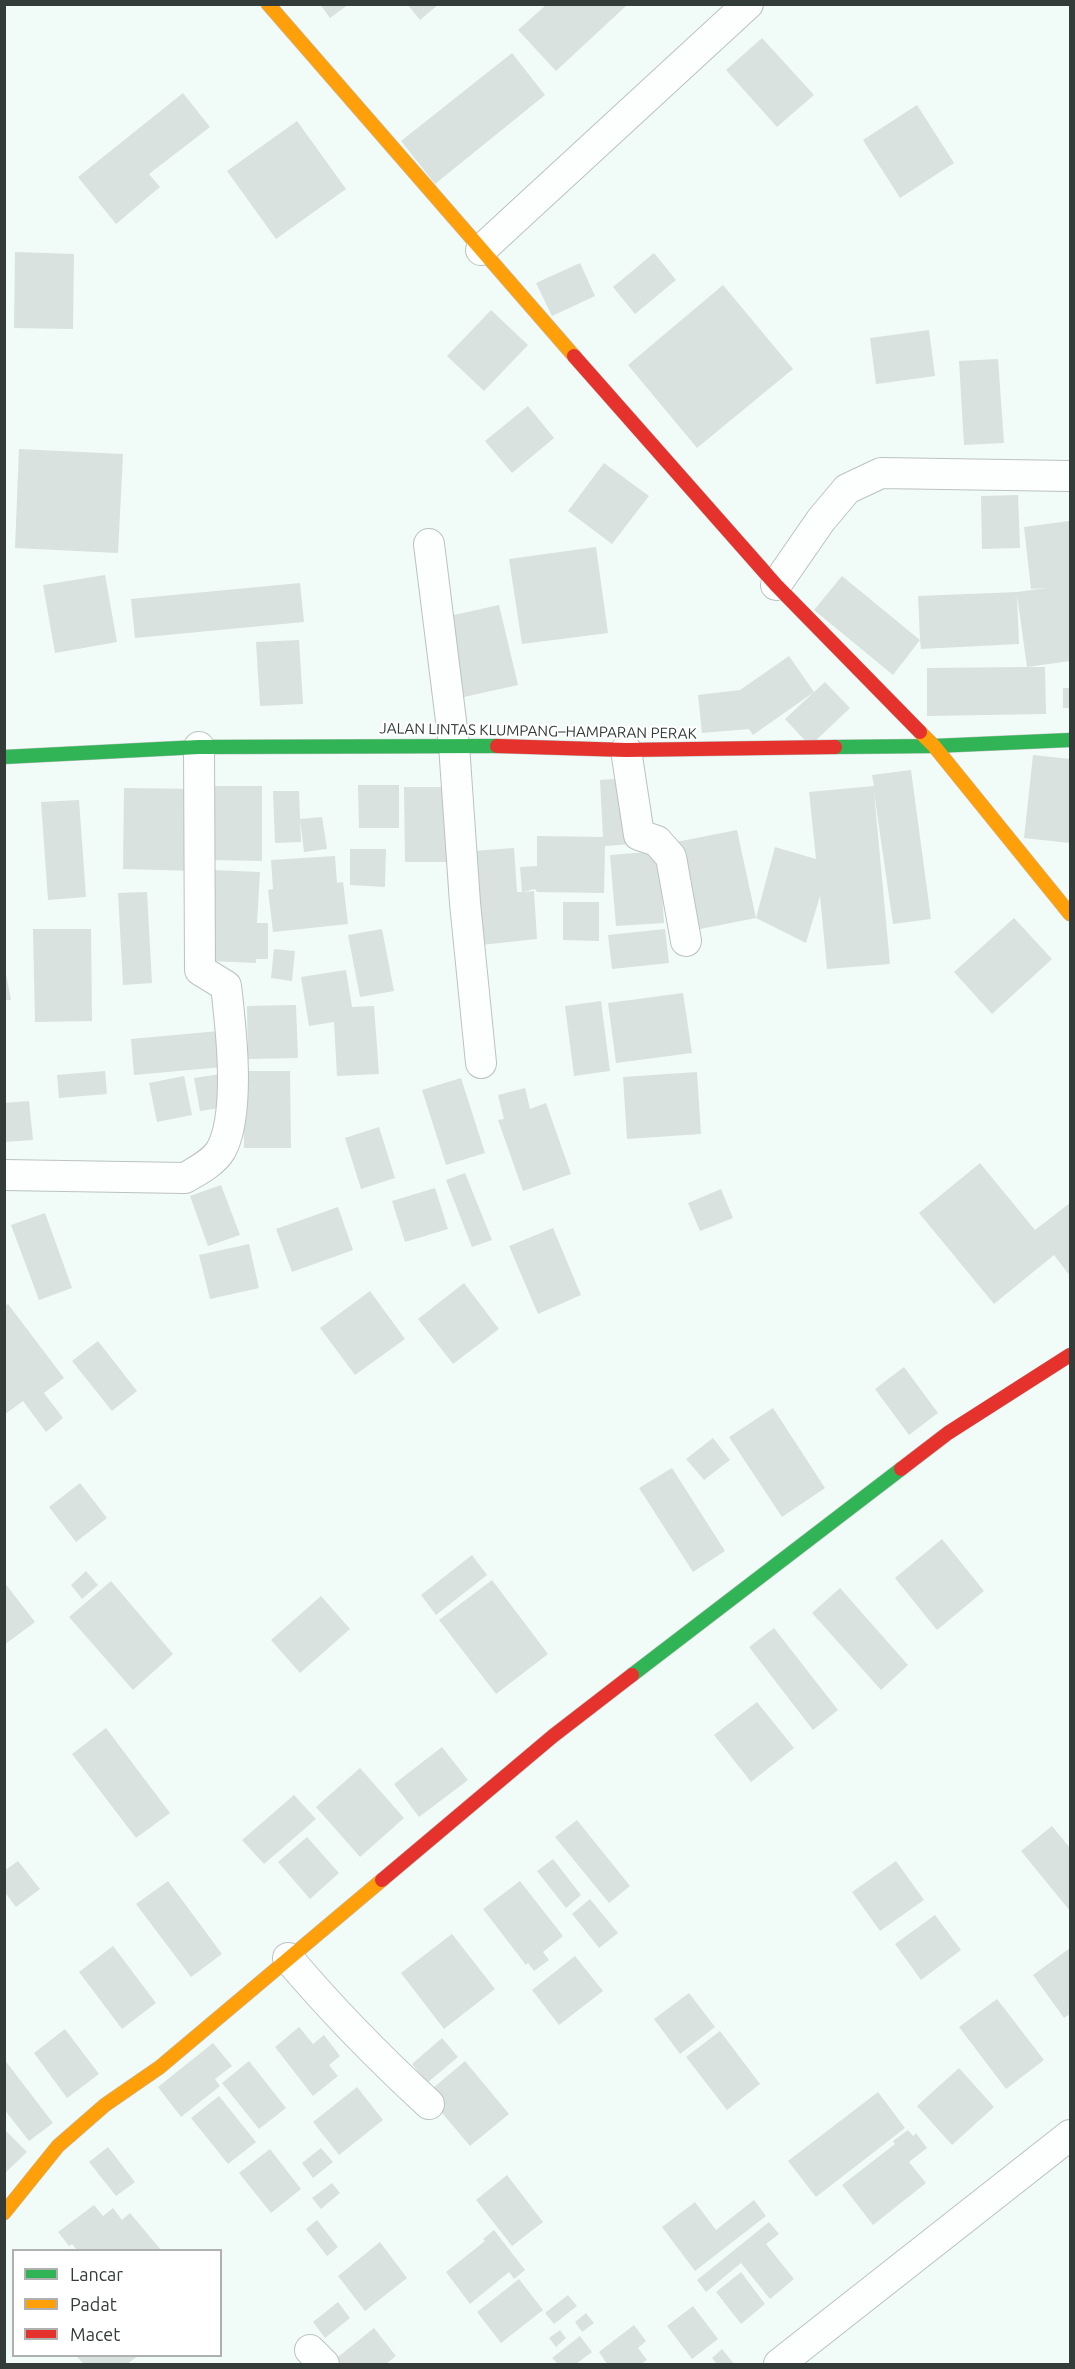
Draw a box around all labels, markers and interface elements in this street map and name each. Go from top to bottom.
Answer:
street label: JALAN LINTAS KLUMPANG–HAMPARAN PERAK [379,719,697,743]
legend [12,2249,222,2357]
text: Lancar [70,2264,123,2284]
text: Padat [70,2294,117,2314]
text: Macet [70,2324,120,2344]

